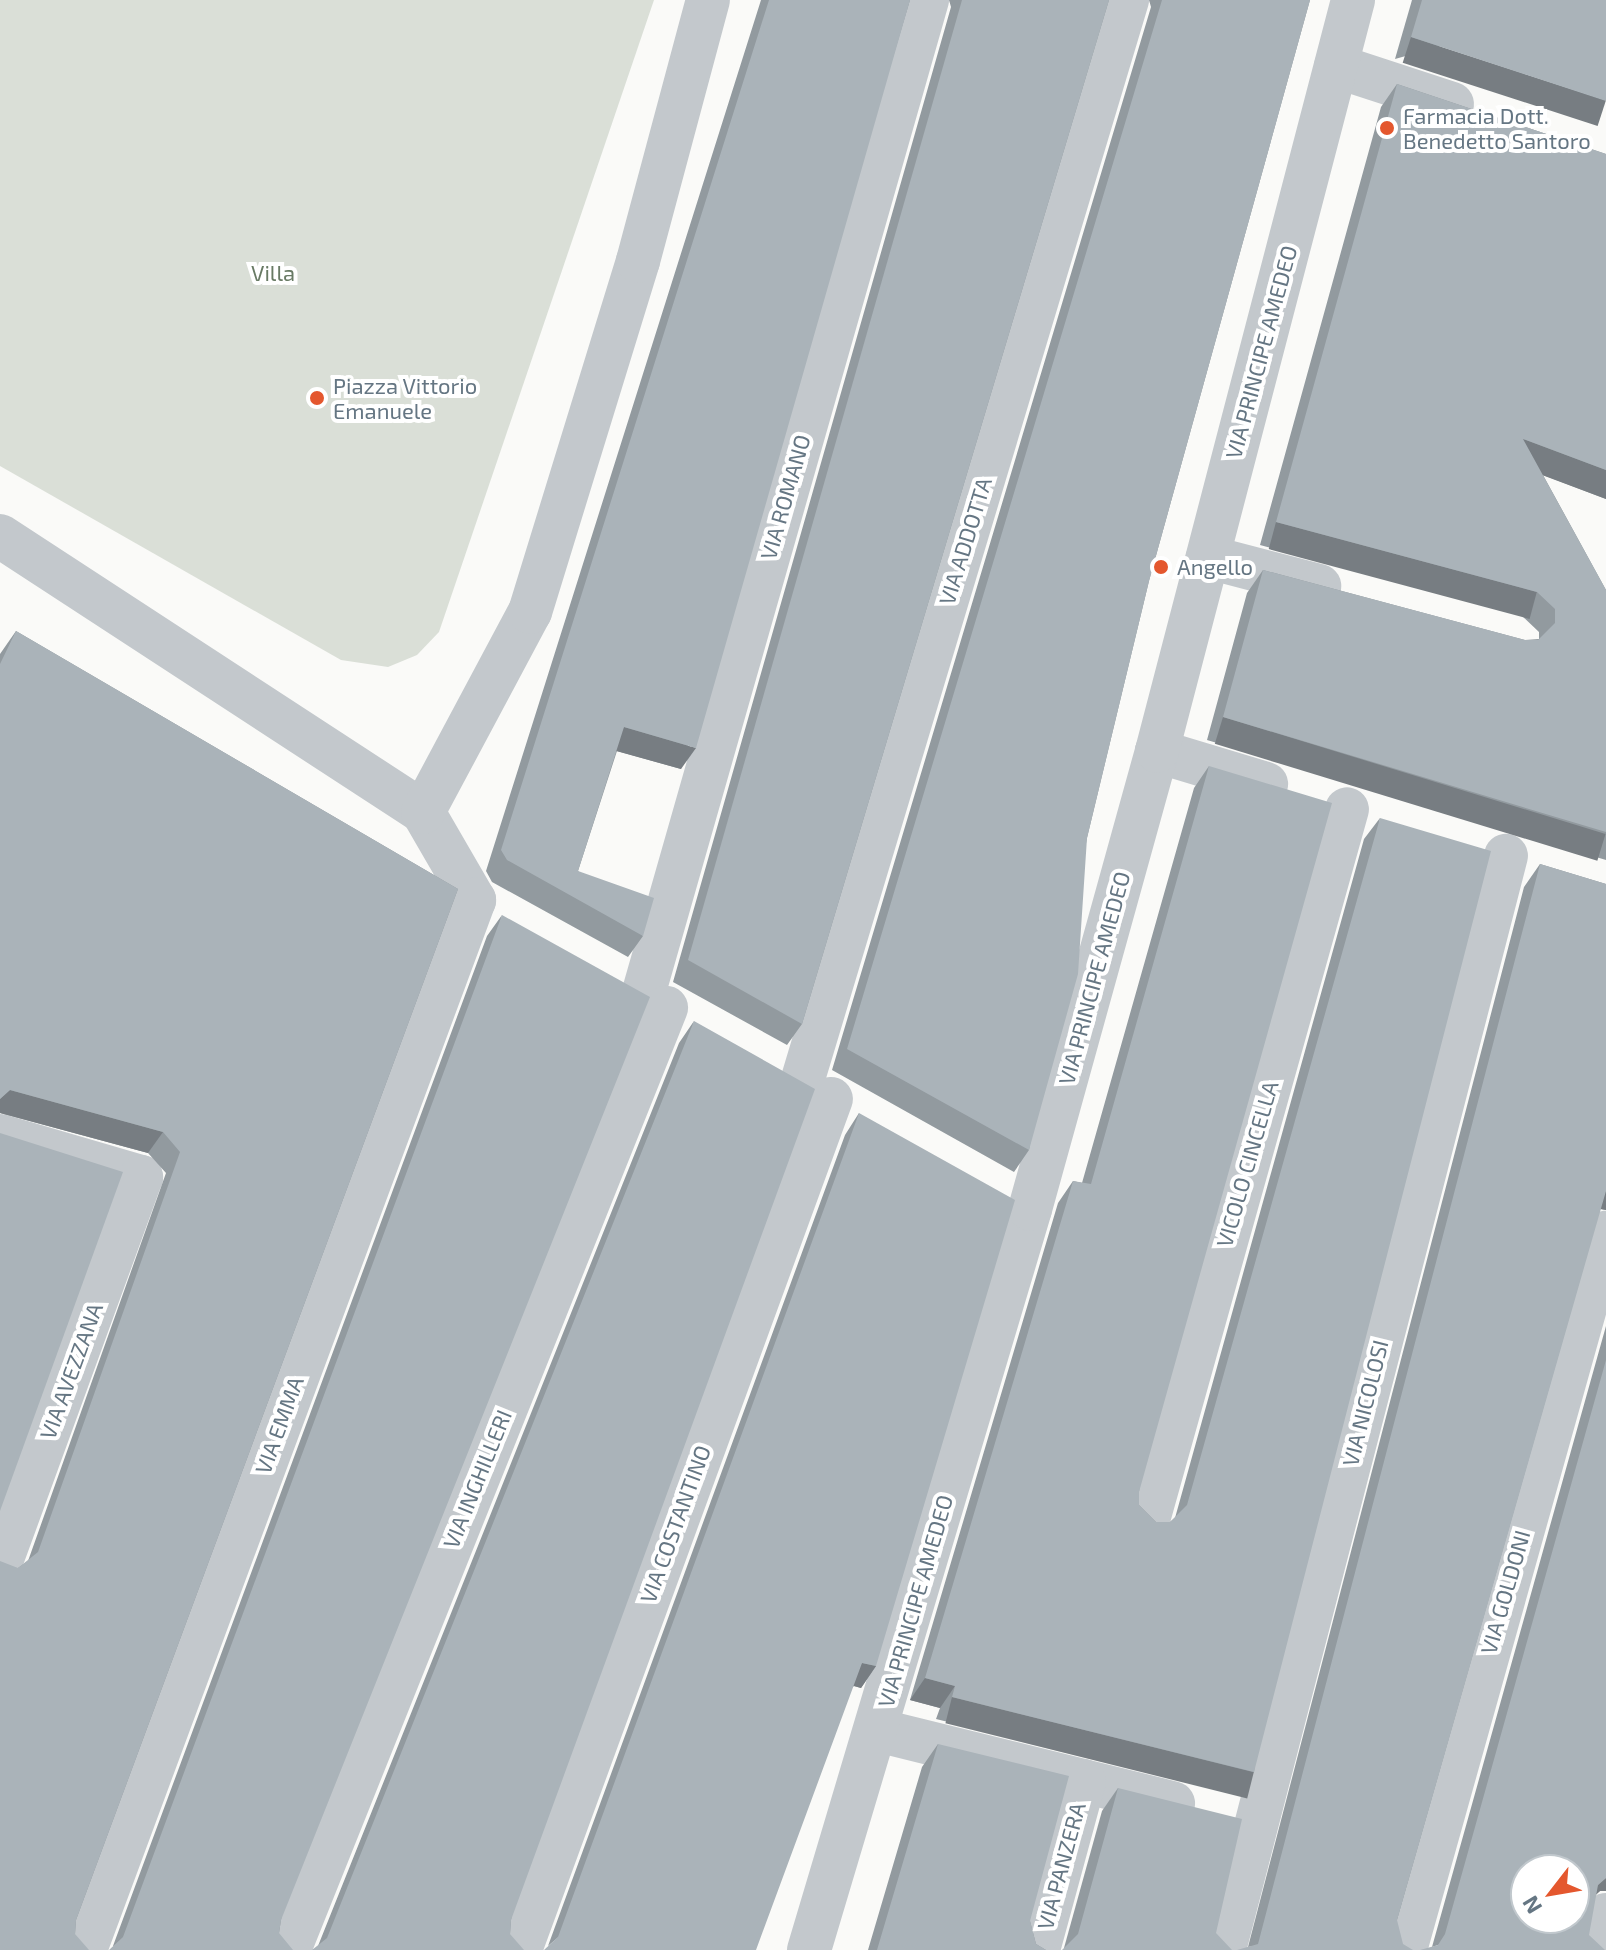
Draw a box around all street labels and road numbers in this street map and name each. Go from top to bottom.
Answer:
street label: VIA PRINCIPE AMEDEO [1220,242,1302,462]
street label: VIA ROMANO [755,431,815,563]
street label: VIA ADDOTTA [933,474,997,608]
street label: VIA PRINCIPE AMEDEO [1053,868,1135,1088]
street label: VICOLO CINCELLA [1211,1078,1283,1250]
street label: VIA AVEZZANA [34,1299,108,1443]
street label: VIA NICOLOSI [1336,1337,1394,1469]
street label: VIA EMMA [249,1372,309,1478]
street label: VIA INGHILLERI [437,1406,517,1552]
street label: VIA COSTANTINO [634,1441,716,1607]
street label: VIA PRINCIPE AMEDEO [872,1491,958,1711]
street label: VIA GOLDONI [1475,1527,1535,1657]
street label: VIA PANZERA [1031,1799,1091,1933]

